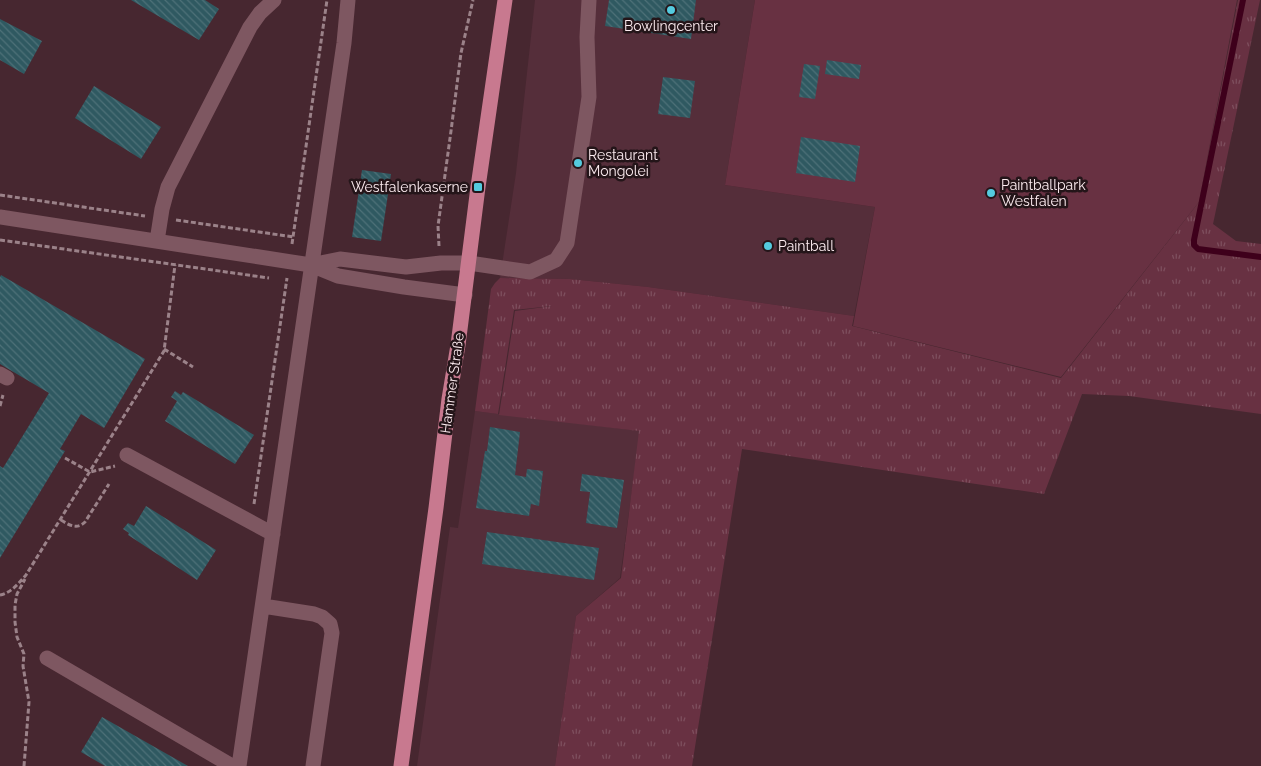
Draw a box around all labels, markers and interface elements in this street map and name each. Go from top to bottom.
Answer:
marker: Bowlingcenter [665,4,677,16]
place label: Bowlingcenter [624,18,718,34]
place label: Restaurant Mongolei [588,147,658,179]
marker: Restaurant Mongolei [572,157,584,169]
place label: Paintballpark Westfalen [1001,177,1086,209]
place label: Westfalenkaserne [351,179,468,195]
marker: Westfalenkaserne [472,181,484,193]
marker: Paintballpark Westfalen [985,187,997,199]
place label: Paintball [778,238,834,254]
marker: Paintball [762,240,774,252]
street label: Hammer Straße [437,332,467,434]

